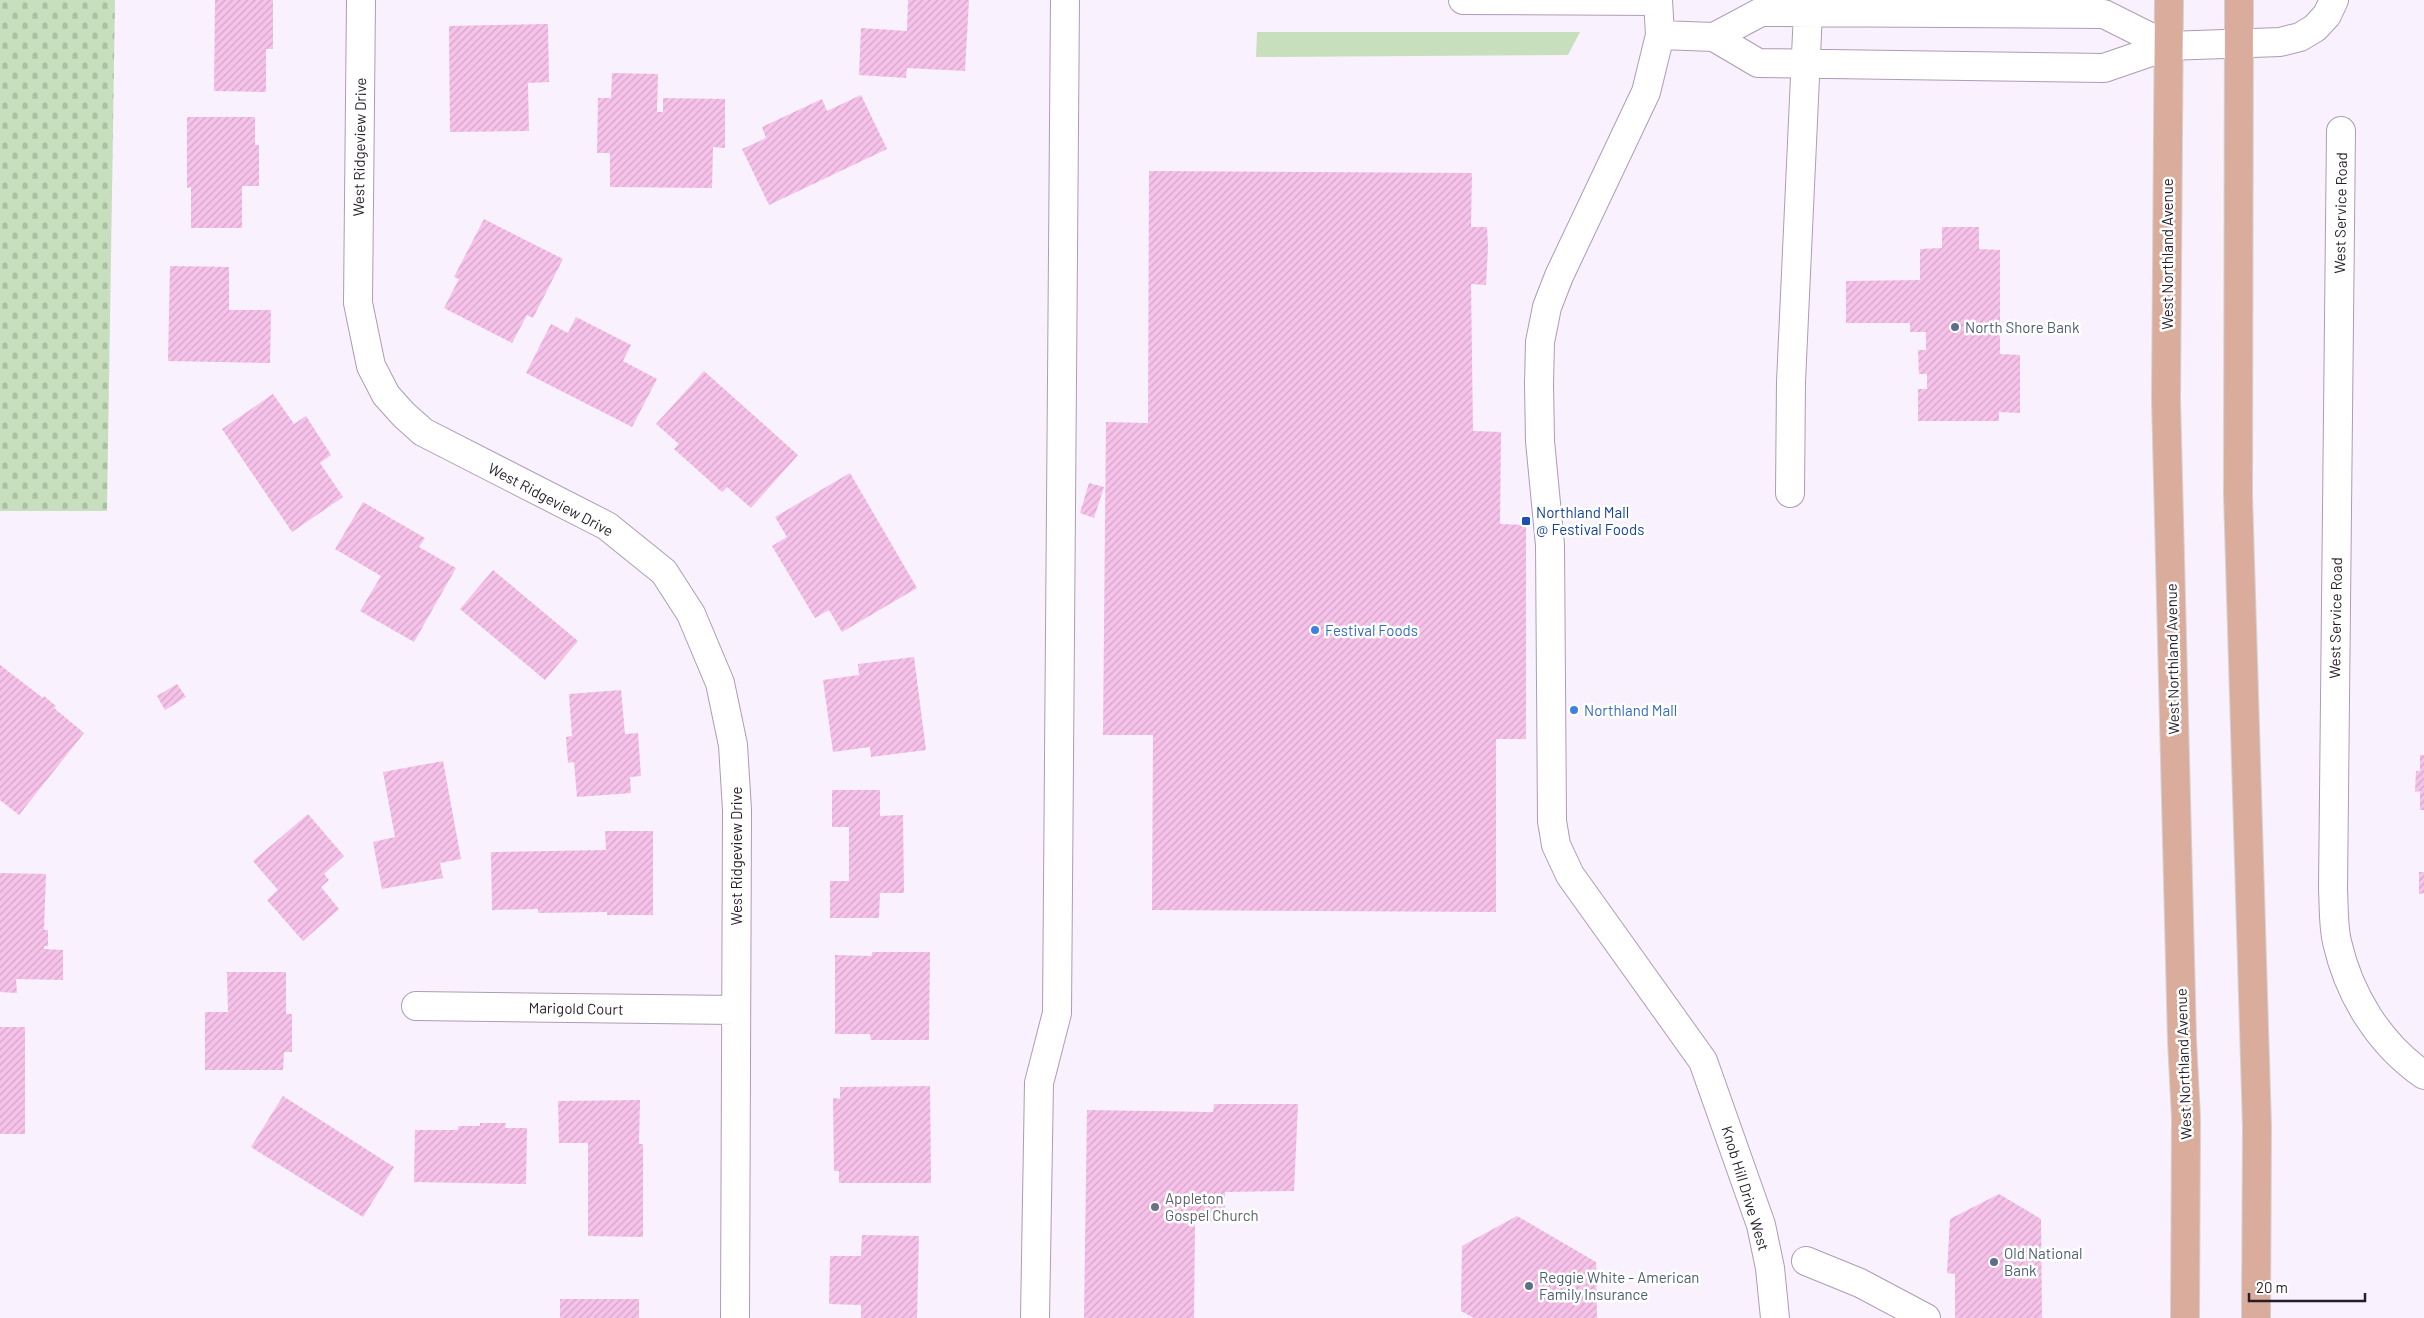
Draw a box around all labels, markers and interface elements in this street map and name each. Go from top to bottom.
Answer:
street label: West Ridgeview Drive [349,77,369,217]
street label: West Service Road [2330,152,2350,274]
street label: West Northland Avenue [2158,178,2176,330]
place label: North Shore Bank [1965,318,2080,336]
marker: North Shore Bank [1949,321,1961,333]
street label: West Ridgeview Drive [485,458,617,540]
place label: Northland Mall @ Festival Foods [1536,503,1644,538]
marker: Northland Mall @ Festival Foods [1520,515,1532,527]
street label: West Service Road [2325,557,2345,679]
street label: West Northland Avenue [2162,583,2182,735]
place label: Festival Foods [1325,621,1418,639]
marker: Festival Foods [1309,624,1321,636]
place label: Northland Mall [1584,701,1677,719]
marker: Northland Mall [1568,704,1580,716]
street label: West Ridgeview Drive [727,787,745,925]
street label: West Northland Avenue [2171,988,2195,1140]
street label: Marigold Court [528,998,624,1018]
street label: Knob Hill Drive West [1718,1123,1774,1253]
place label: Appleton Gospel Church [1165,1189,1259,1224]
marker: Appleton Gospel Church [1149,1201,1161,1213]
place label: Old National Bank [2004,1244,2082,1279]
marker: Old National Bank [1988,1256,2000,1268]
place label: Reggie White - American Family Insurance [1539,1268,1699,1303]
scale bar [2249,1270,2365,1302]
text: 20 m [2256,1278,2288,1296]
marker: Reggie White - American Family Insurance [1523,1280,1535,1292]

